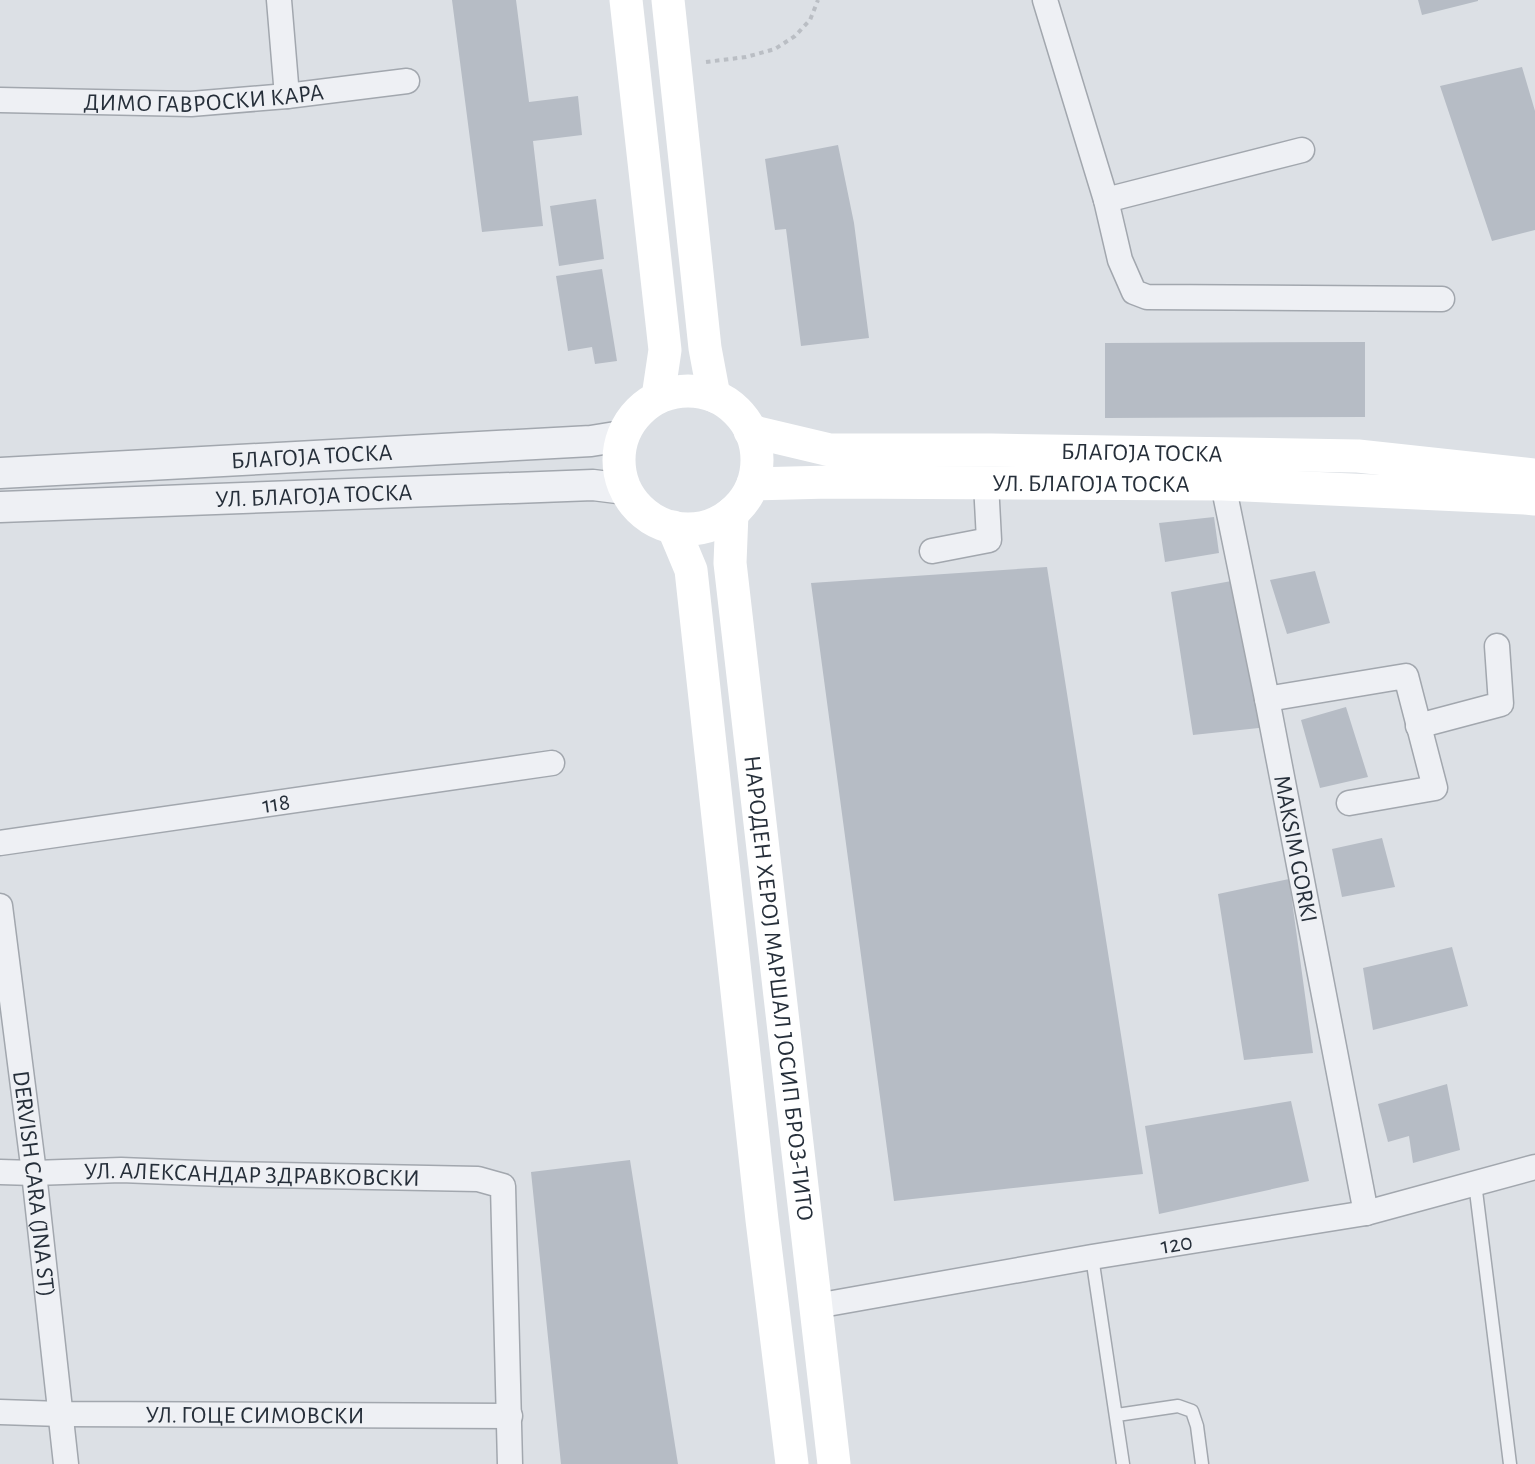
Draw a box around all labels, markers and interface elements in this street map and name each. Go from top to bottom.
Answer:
street label: ДИМО ГАВРОСКИ КАРА [84,81,325,117]
street label: БЛАГОЈА ТОСКА [1061,440,1223,467]
street label: БЛАГОЈА ТОСКА [230,441,393,473]
street label: УЛ. БЛАГОЈА ТОСКА [992,472,1190,497]
street label: УЛ. БЛАГОЈА ТОСКА [215,481,413,512]
street label: НАРОДЕН ХЕРОЈ МАРШАЛ ЈОСИП БРОЗ-ТИТО [739,754,817,1222]
street label: MAKSIM GORKI [1269,773,1321,924]
street label: 118 [261,790,292,818]
street label: DERVISH CARA (JNA ST) [8,1069,59,1298]
street label: УЛ. АЛЕКСАНДАР ЗДРАВКОВСКИ [83,1159,420,1191]
street label: 120 [1159,1230,1194,1259]
street label: УЛ. ГОЦЕ СИМОВСКИ [145,1403,365,1428]

